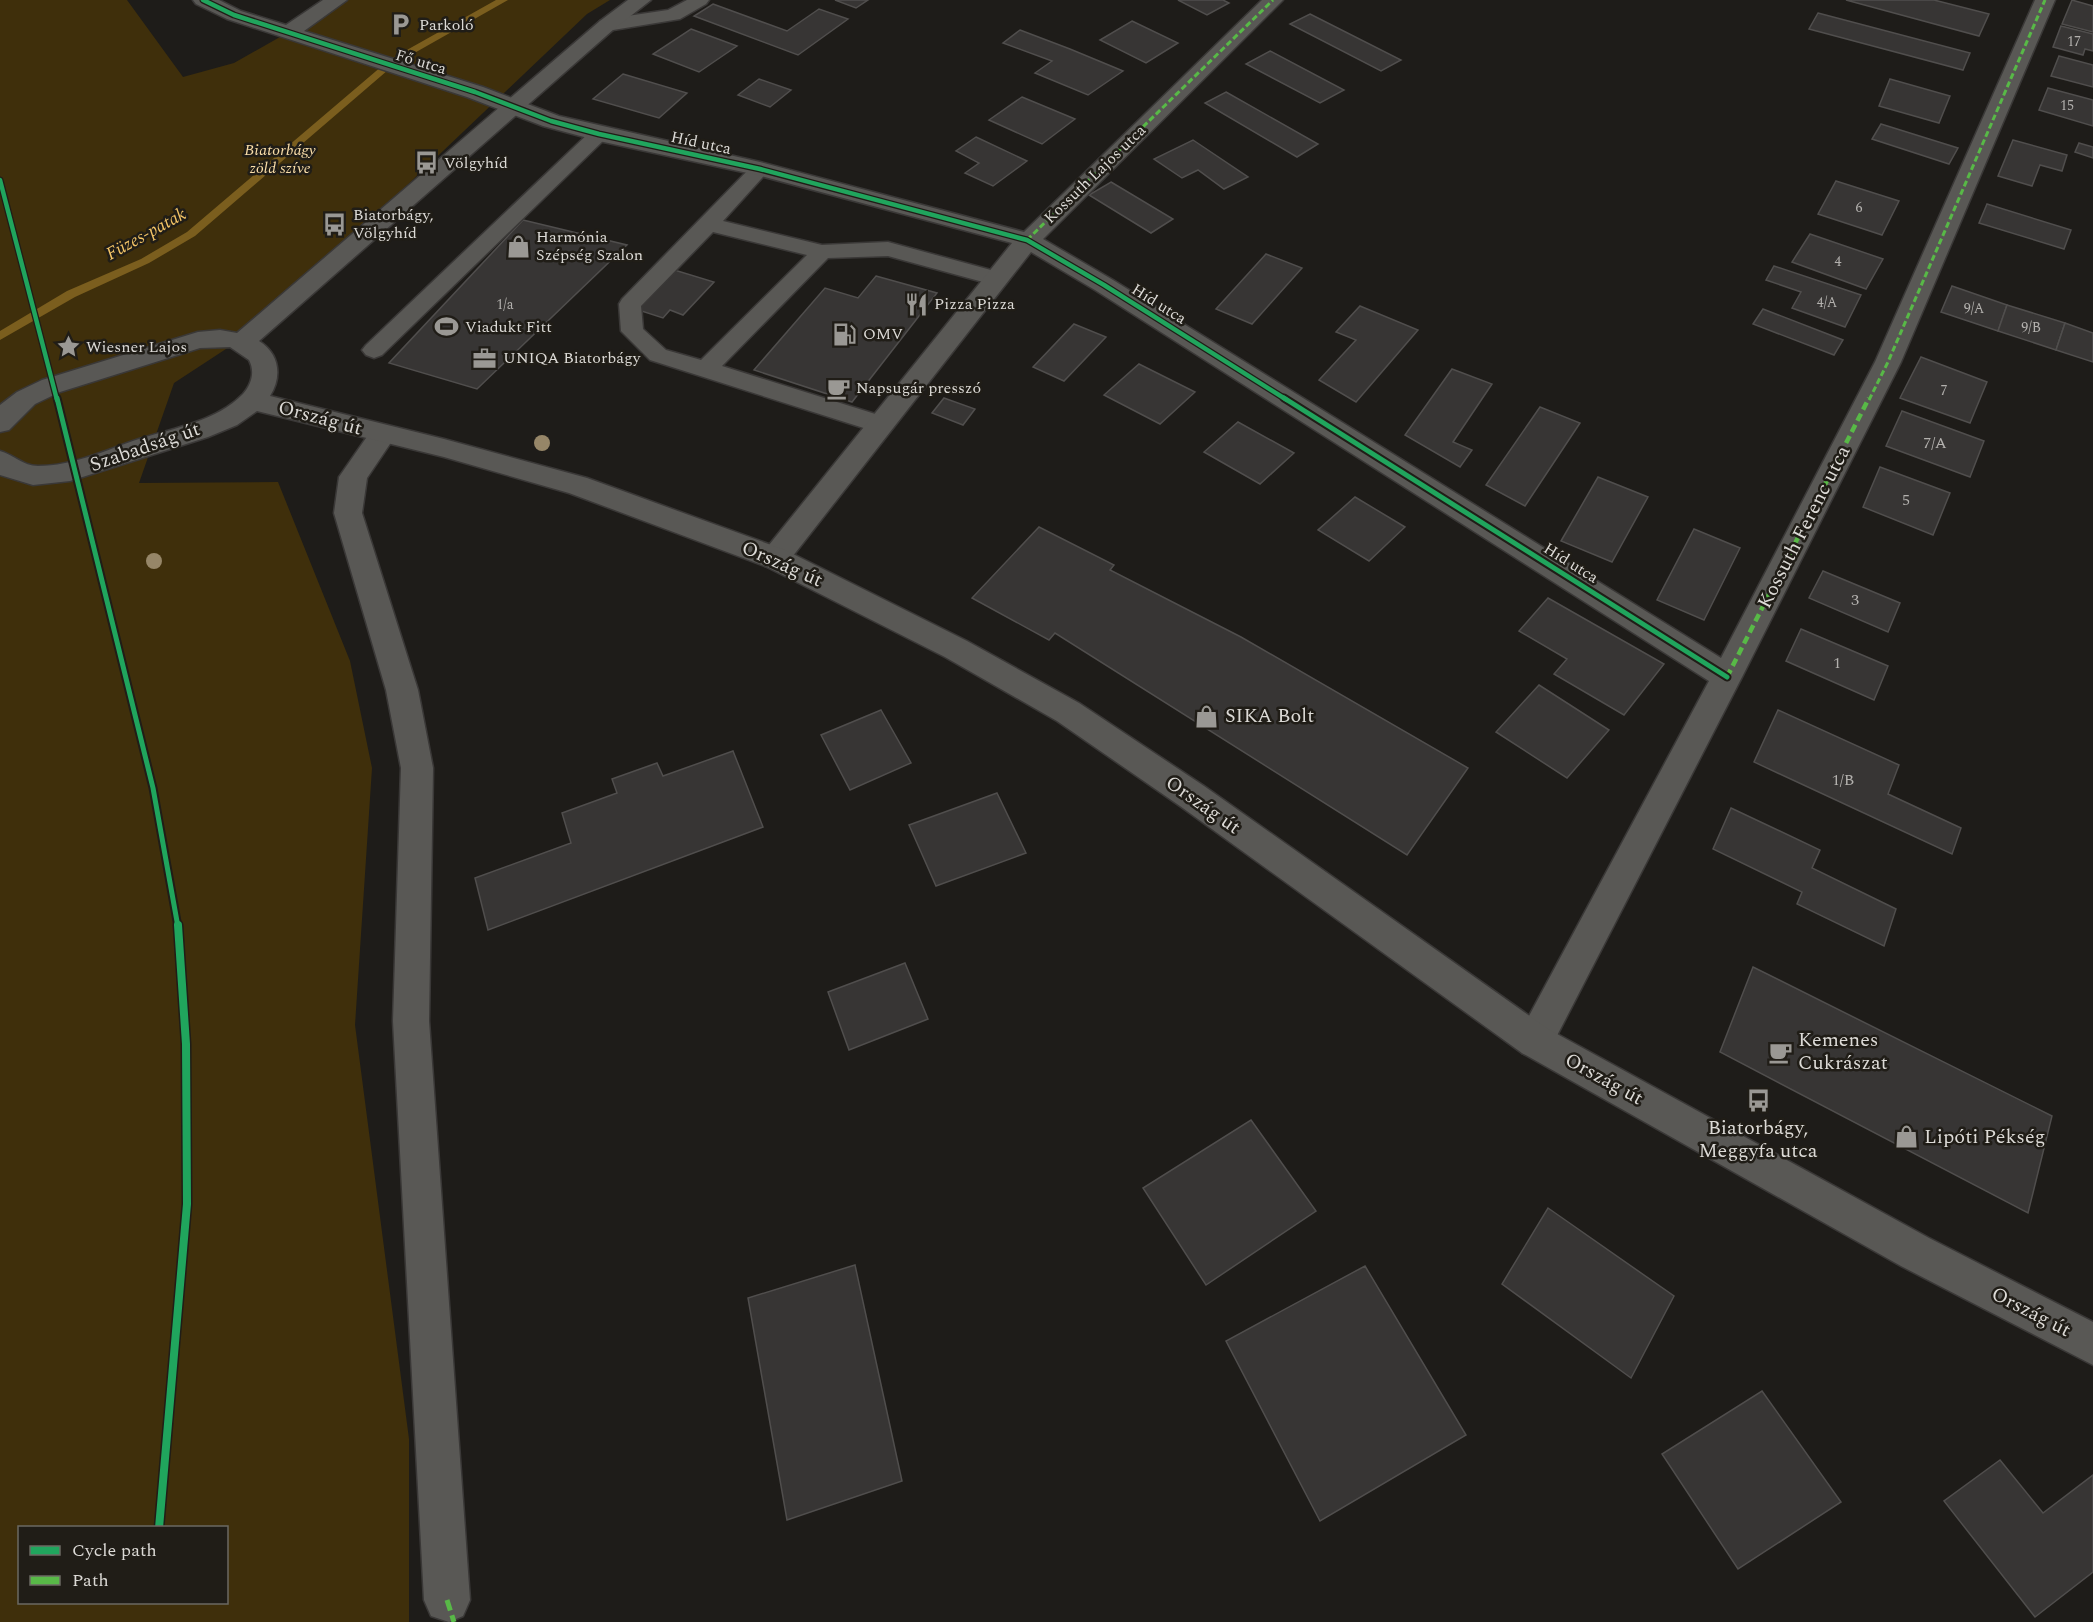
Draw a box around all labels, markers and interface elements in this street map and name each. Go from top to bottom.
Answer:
parking icon: Parkoló [388,12,414,38]
place label: Parkoló [419,13,474,37]
house number: 17 [2067,31,2081,52]
street label: Fő utca [393,43,450,81]
house number: 15 [2060,95,2074,116]
street label: Kossuth Lajos utca [1038,119,1152,229]
street label: Híd utca [669,125,734,161]
park label: Biatorbágy zöld szíve [244,138,316,180]
bus stop icon: Völgyhíd [413,150,439,176]
place label: Völgyhíd [444,151,508,175]
house number: 6 [1856,197,1863,218]
water label: Füzes-patak [101,200,192,267]
place label: Biatorbágy, Völgyhíd [353,203,434,245]
bus stop icon: Biatorbágy, Völgyhíd [322,211,348,237]
place label: Harmónia Szépség Szalon [536,225,643,267]
shop icon: Harmónia Szépség Szalon [505,233,531,259]
house number: 4 [1835,251,1842,272]
street label: Híd utca [1127,278,1191,330]
restaurant icon: Pizza Pizza [903,291,929,317]
place label: Pizza Pizza [934,292,1015,316]
house number: 4/A [1817,292,1838,313]
house number: 1/a [496,294,514,315]
house number: 9/A [1964,298,1985,319]
sports icon: Viadukt Fitt [434,314,460,340]
place label: Viadukt Fitt [465,315,552,339]
house number: 9/B [2021,317,2041,338]
fuel station icon: OMV [832,321,858,347]
place label: OMV [863,322,903,346]
place icon: Wiesner Lajos [55,334,81,360]
place label: Wiesner Lajos [86,335,187,359]
office icon: UNIQA Biatorbágy [472,345,498,371]
place label: UNIQA Biatorbágy [503,346,642,370]
cafe icon: Napsugár presszó [825,375,851,401]
place label: Napsugár presszó [856,376,981,400]
house number: 7 [1941,380,1948,401]
street label: Ország út [275,392,365,444]
street label: Szabadság út [86,414,204,480]
house number: 7/A [1923,431,1947,455]
street label: Kossuth Ferenc utca [1750,440,1858,614]
house number: 5 [1902,488,1910,512]
street label: Ország út [737,533,827,595]
street label: Híd utca [1539,537,1603,589]
house number: 3 [1851,588,1859,612]
house number: 1 [1833,651,1841,675]
place label: SIKA Bolt [1225,701,1314,731]
shop icon: SIKA Bolt [1194,703,1220,729]
street label: Ország út [1159,768,1247,842]
house number: 1/B [1832,768,1854,792]
place label: Kemenes Cukrászat [1798,1025,1888,1078]
cafe icon: Kemenes Cukrászat [1767,1039,1793,1065]
street label: Ország út [1559,1045,1649,1113]
bus stop icon: Biatorbágy, Meggyfa utca [1745,1087,1771,1113]
place label: Biatorbágy, Meggyfa utca [1698,1113,1818,1166]
place label: Lipóti Pékség [1924,1122,2046,1152]
shop icon: Lipóti Pékség [1893,1124,1919,1150]
street label: Ország út [1986,1279,2076,1345]
legend [18,1526,228,1604]
text: Cycle path [72,1537,157,1564]
text: Path [72,1567,109,1594]

